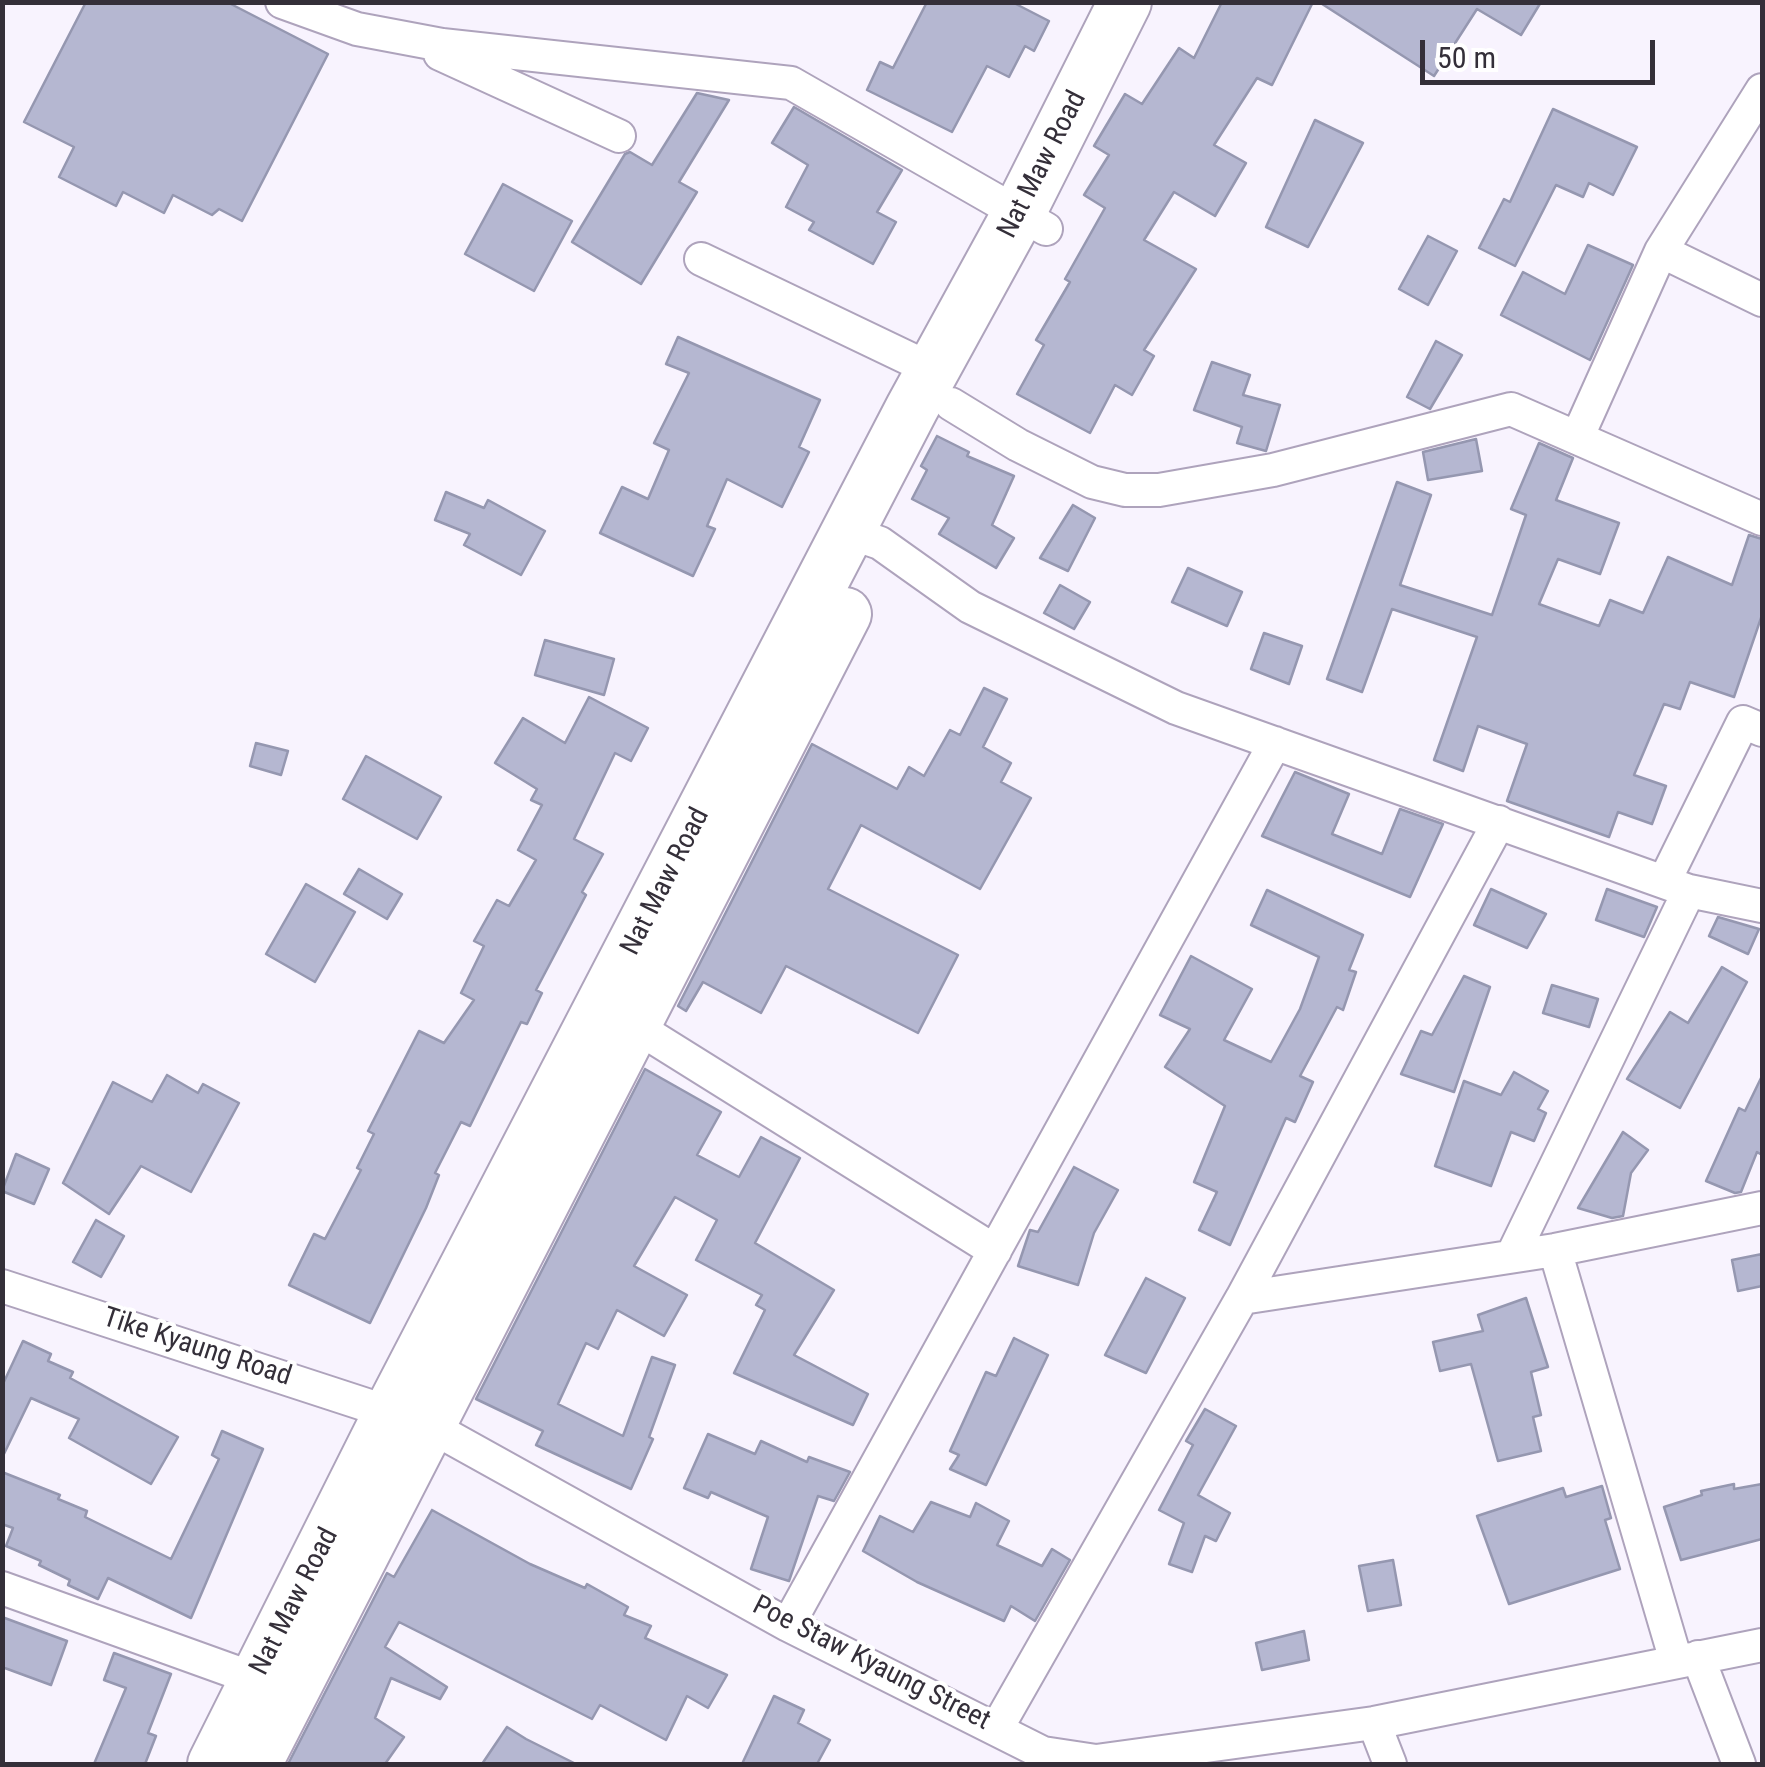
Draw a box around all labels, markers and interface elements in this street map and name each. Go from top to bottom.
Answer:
scale bar [1425,20,1660,82]
text: 50 m [1437,40,1496,75]
street label: Nat Maw Road [992,86,1094,244]
street label: Nat Maw Road [615,803,717,961]
street label: Tike Kyaung Road [99,1302,295,1394]
street label: Nat Maw Road [244,1523,346,1681]
street label: Poe Staw Kyaung Street [747,1589,995,1739]

